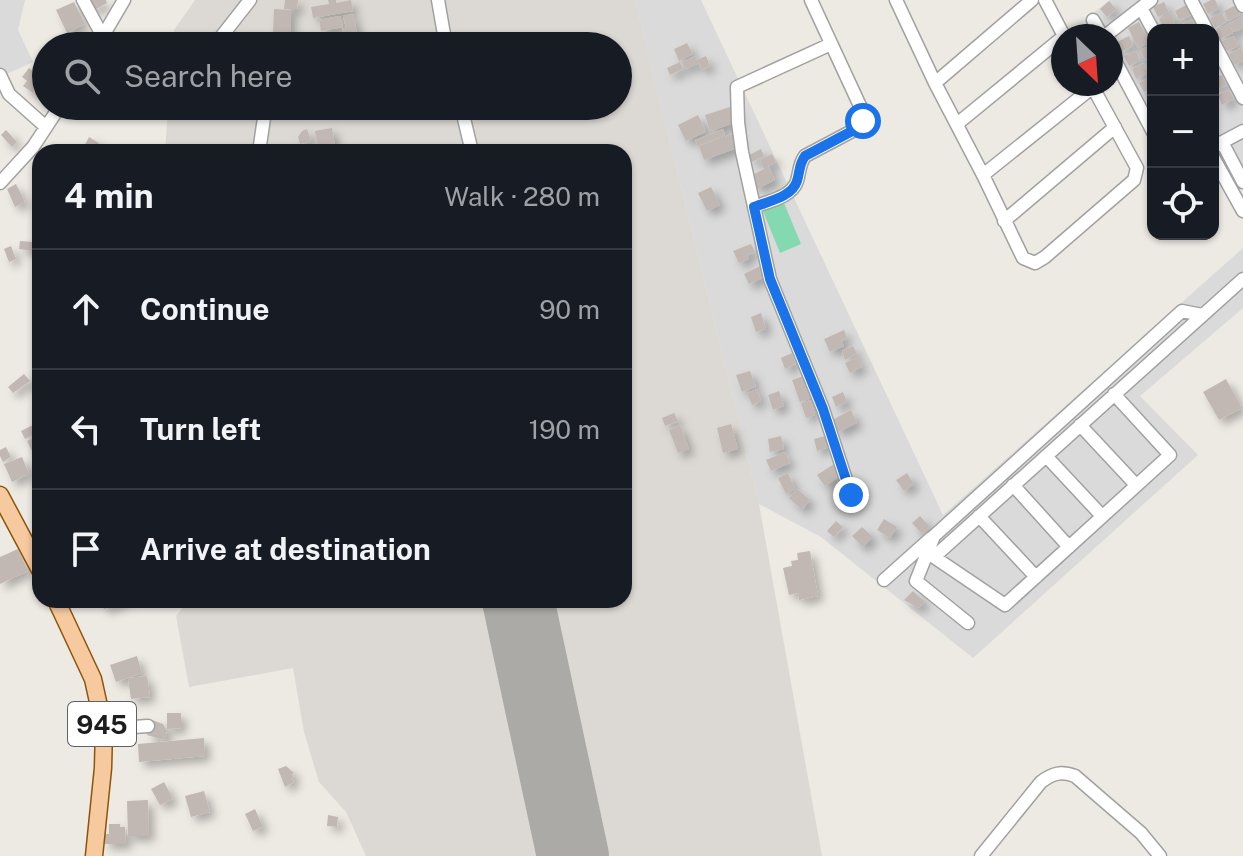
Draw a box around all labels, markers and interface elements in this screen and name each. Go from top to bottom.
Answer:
north arrow [1051,24,1123,96]
map controls [1147,24,1219,240]
button: + [1147,24,1219,96]
search box [32,32,632,120]
icon: search [60,54,104,98]
text: Search here [124,58,292,94]
button: − [1147,96,1219,168]
route start [845,103,881,139]
button: locate [1147,168,1219,240]
text: 4 min [64,176,154,216]
text: Walk · 280 m [444,181,600,212]
icon: ahead [64,287,108,331]
text: Continue [140,291,270,327]
text: 90 m [539,294,600,325]
icon: left [64,407,108,451]
text: Turn left [140,411,261,447]
text: 190 m [529,414,600,445]
route end [833,477,869,513]
icon: arrive [64,527,108,571]
text: Arrive at destination [140,531,431,567]
road number: 945 [68,702,136,746]

